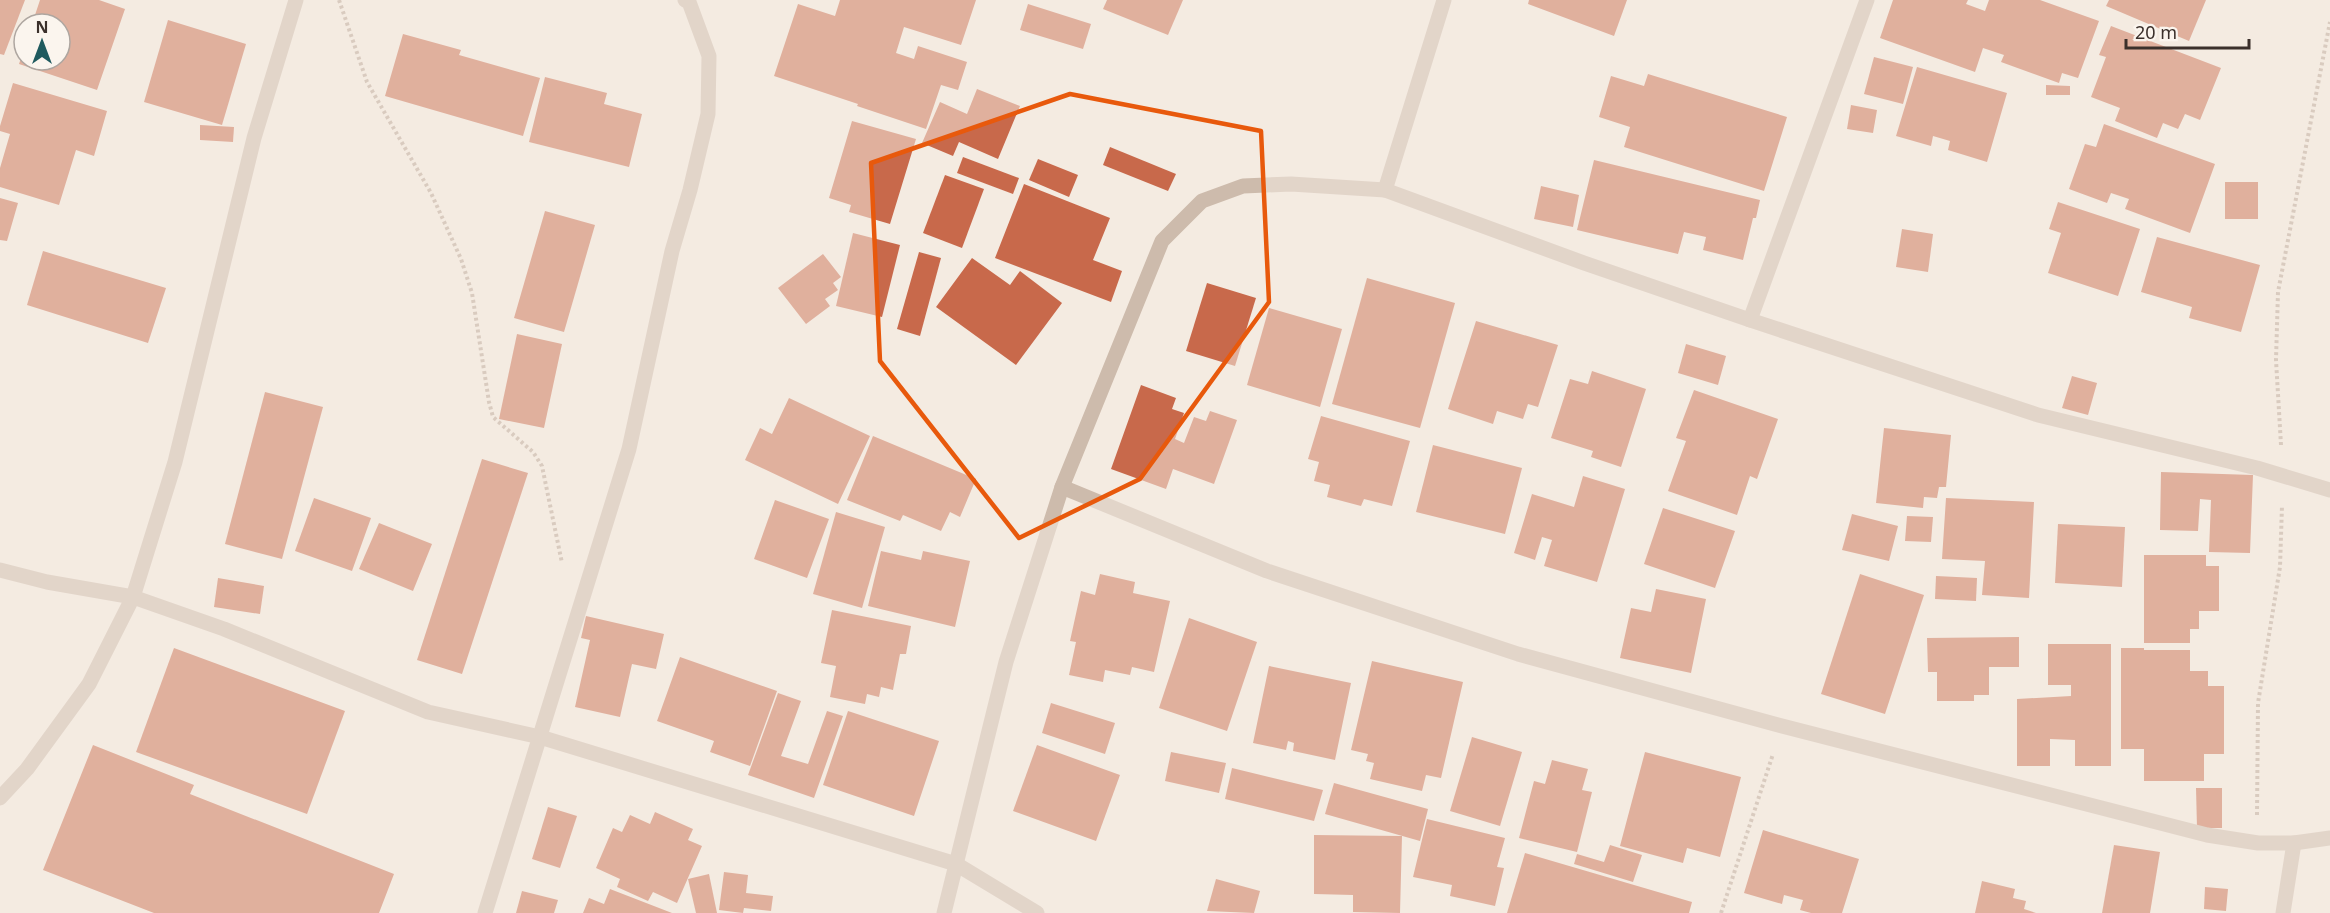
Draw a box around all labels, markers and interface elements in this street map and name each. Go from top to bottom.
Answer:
north arrow [12,12,72,72]
scale bar [2126,12,2249,50]
text: N [35,16,49,38]
text: 20 m [2135,20,2177,44]

